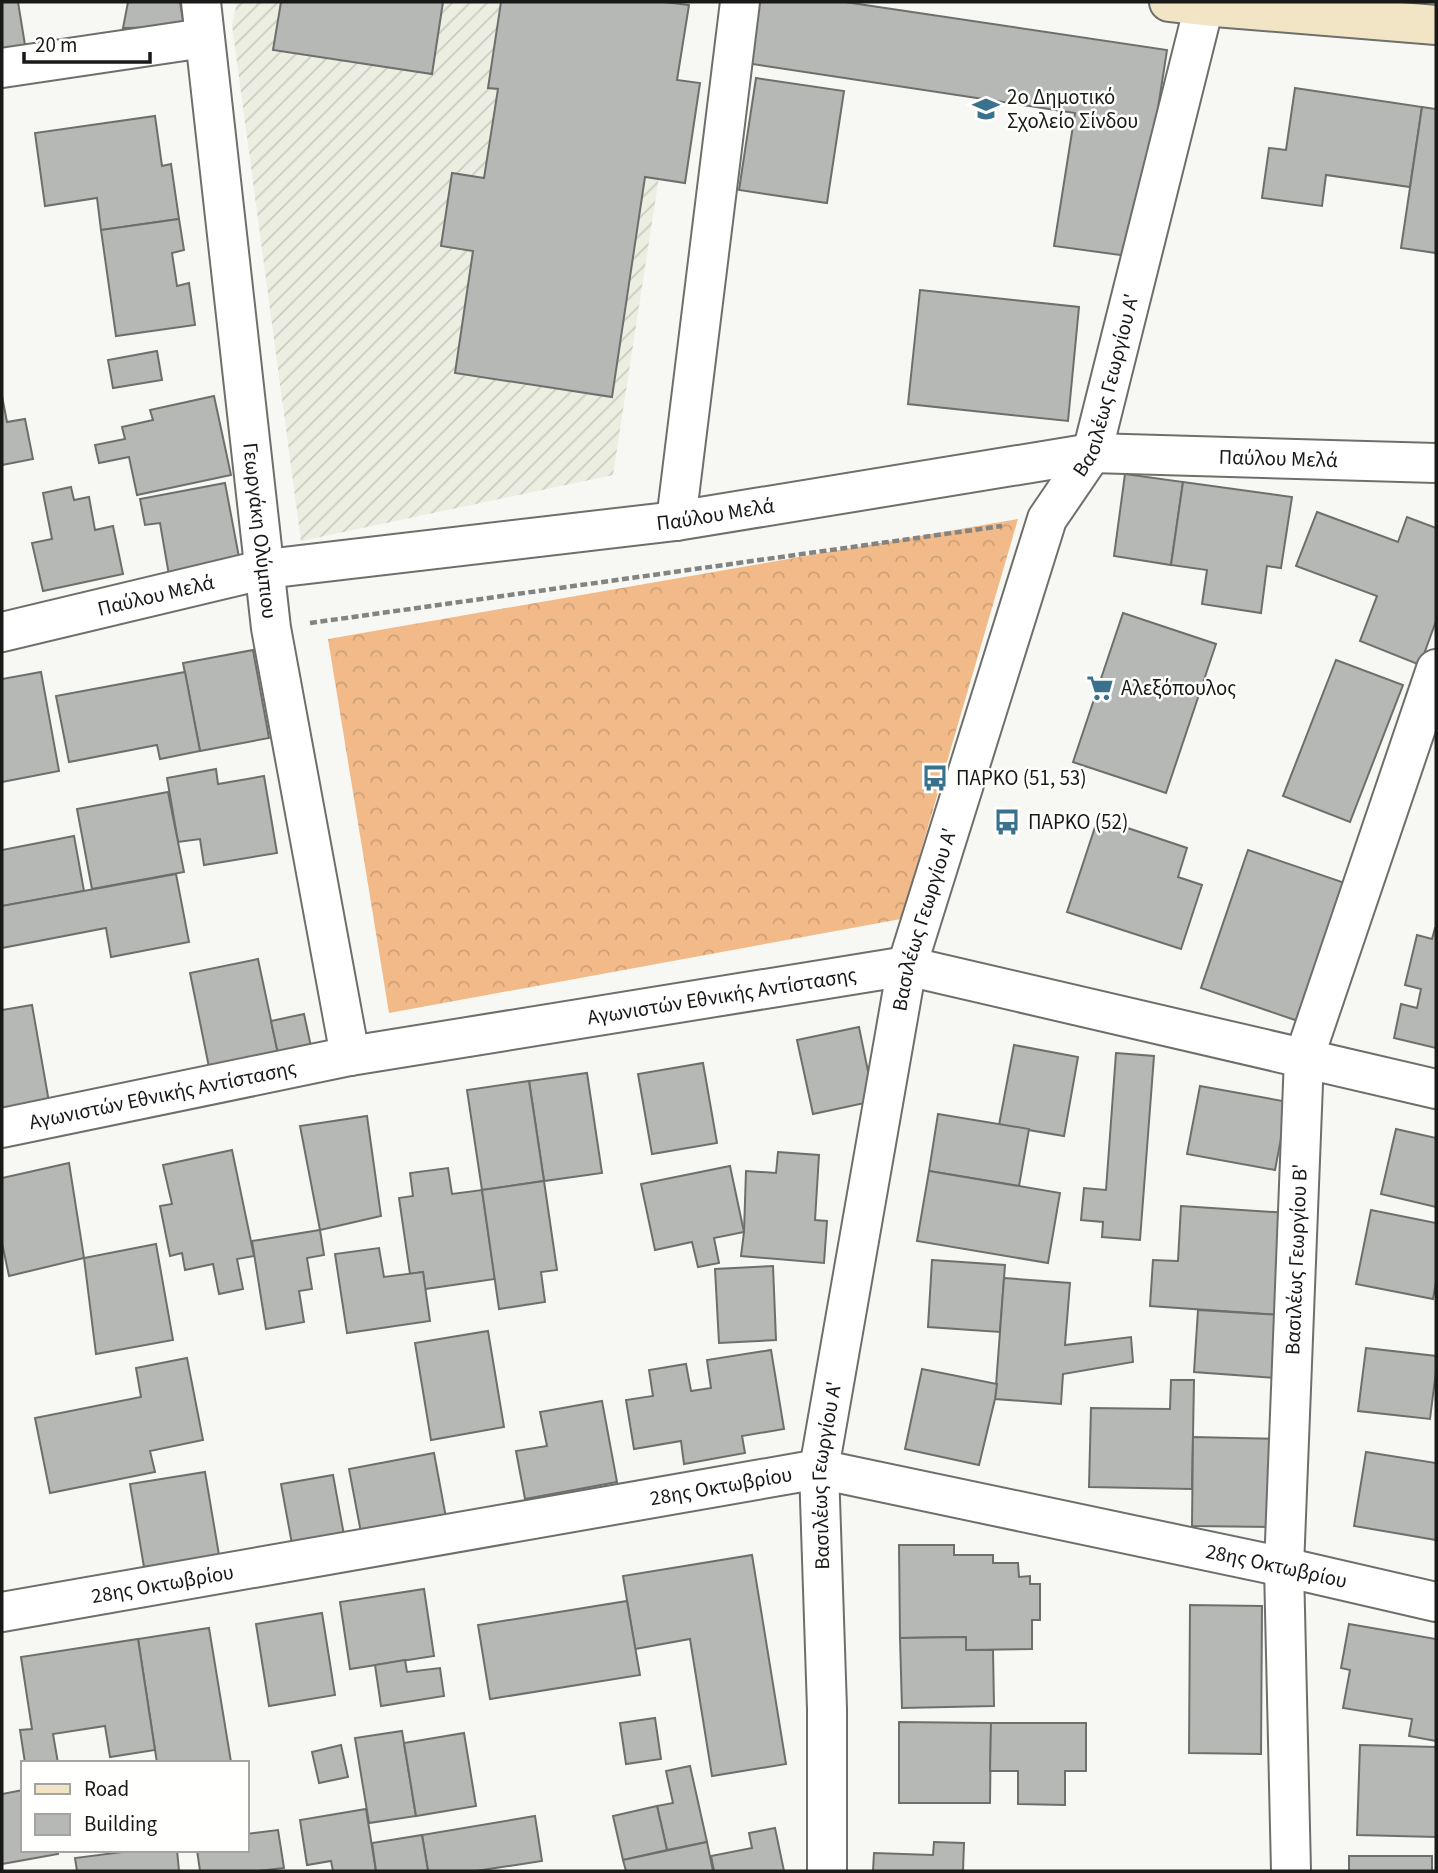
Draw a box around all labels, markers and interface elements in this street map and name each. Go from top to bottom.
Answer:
scale bar [24,21,150,65]
text: 20 m [35,30,77,60]
place label: 2o Δημοτικό Σχολείο Σίνδου [1007,82,1138,136]
school or university icon: 2o Δημοτικό Σχολείο Σίνδου [971,94,1001,124]
street label: Βασιλέως Γεωργίου Α' [1065,291,1146,483]
street label: Γεωργάκη Ολύμπιου [235,441,285,620]
street label: Παύλου Μελά [1218,442,1338,475]
street label: Παύλου Μελά [655,490,777,538]
street label: Παύλου Μελά [94,567,217,624]
supermarket icon: Αλεξόπουλος [1085,673,1115,703]
place label: Αλεξόπουλος [1121,673,1236,703]
bus stop icon: ΠΑΡΚΟ (51, 53) [920,763,950,793]
place label: ΠΑΡΚΟ (51, 53) [956,763,1087,793]
bus stop icon: ΠΑΡΚΟ (52) [992,807,1022,837]
place label: ΠΑΡΚΟ (52) [1028,807,1128,837]
street label: Βασιλέως Γεωργίου Α' [884,824,964,1013]
street label: Αγωνιστών Εθνικής Αντίστασης [585,959,859,1032]
street label: Αγωνιστών Εθνικής Αντίστασης [26,1052,299,1137]
street label: Βασιλέως Γεωργίου Β' [1277,1163,1315,1356]
street label: Βασιλέως Γεωργίου Α' [804,1379,849,1570]
street label: 28ης Οκτωβρίου [648,1459,795,1513]
street label: 28ης Οκτωβρίου [1203,1536,1350,1596]
street label: 28ης Οκτωβρίου [89,1557,236,1611]
legend [21,1761,248,1852]
text: Road [84,1774,129,1804]
text: Building [84,1809,158,1839]

